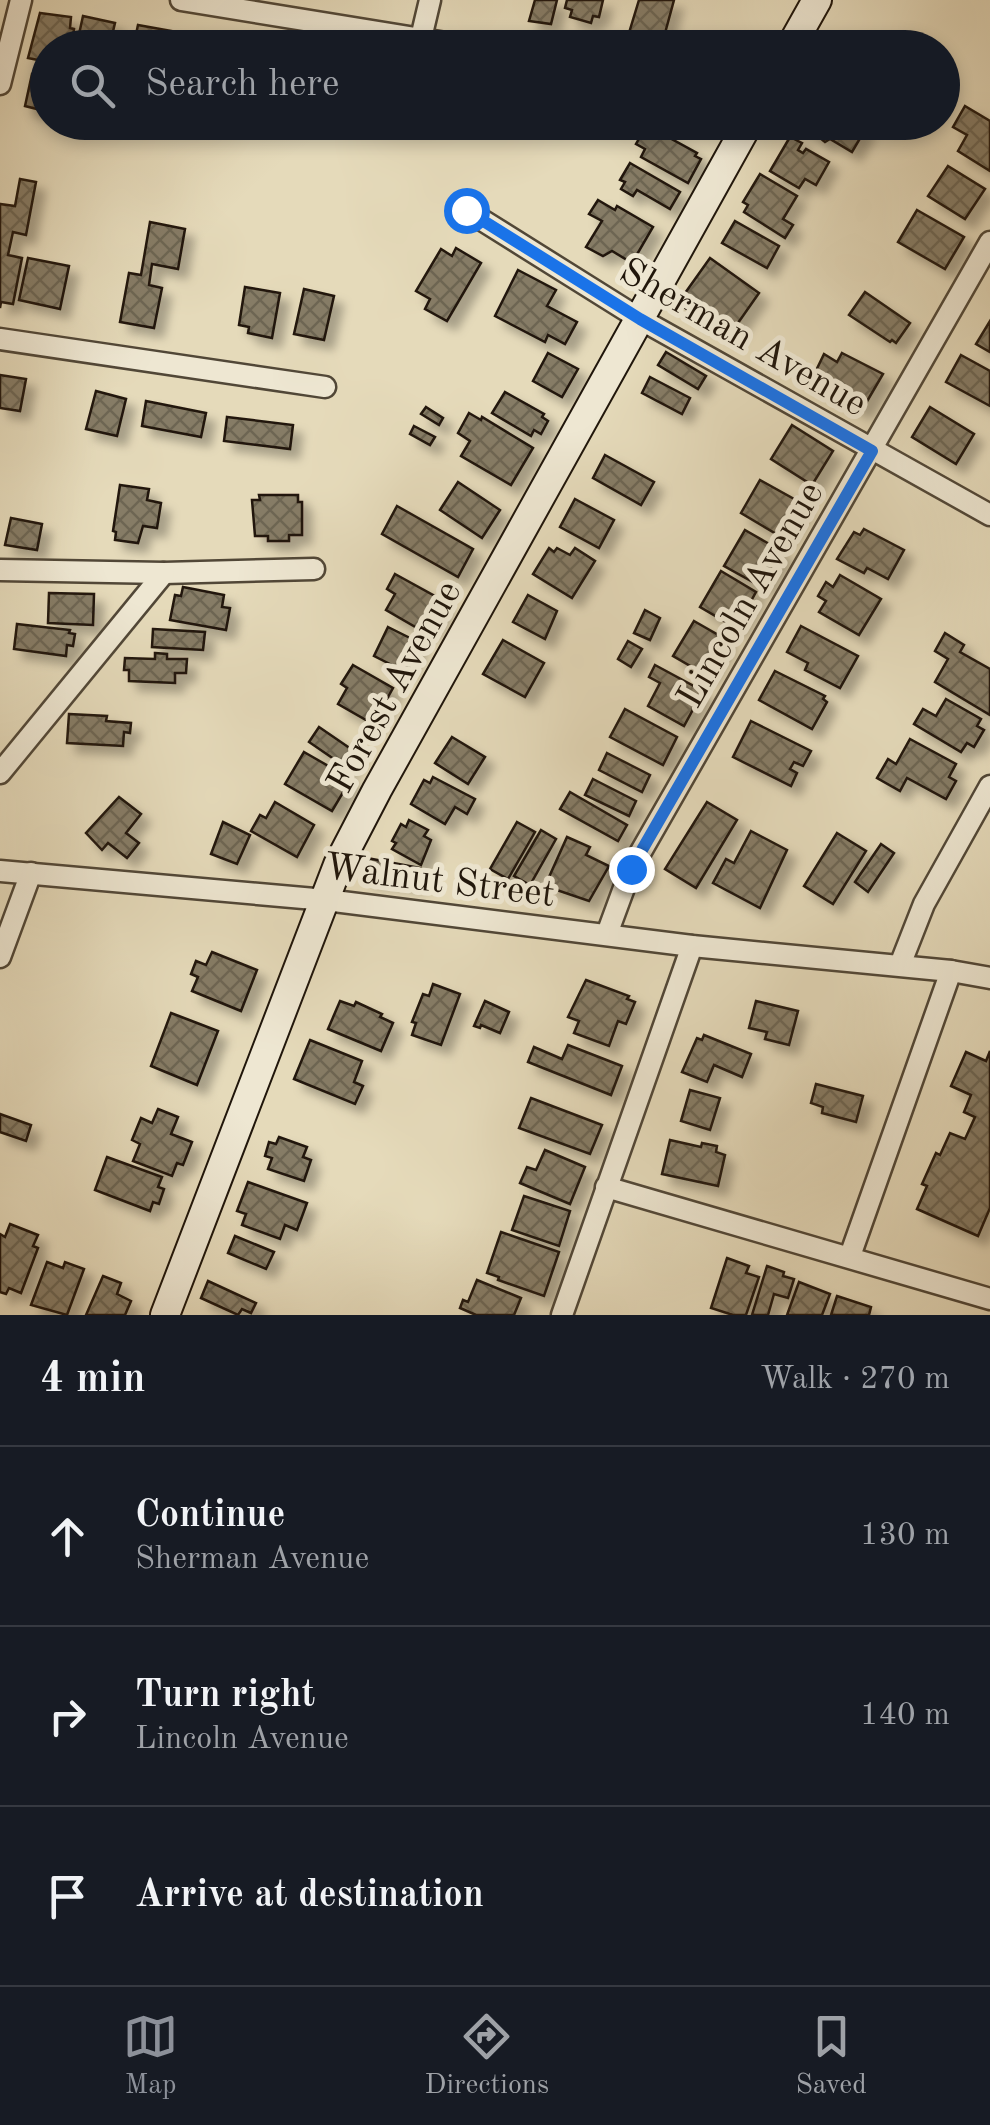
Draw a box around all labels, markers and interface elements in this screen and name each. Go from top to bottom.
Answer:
search box [30,30,960,140]
icon: search [65,58,120,113]
text: Search here [145,66,340,104]
route start [444,188,490,234]
street label: Sherman Avenue [613,253,872,425]
street label: Lincoln Avenue [672,476,831,715]
street label: Forest Avenue [322,575,469,800]
route end [609,847,655,893]
street label: Walnut Street [322,849,557,915]
text: 4 min [40,1359,146,1401]
text: Walk · 270 m [760,1364,950,1396]
text: Continue [135,1497,285,1535]
icon: ahead [40,1509,95,1564]
text: 130 m [860,1520,950,1552]
text: Sherman Avenue [135,1544,369,1576]
text: Turn right [135,1677,315,1715]
icon: right [40,1689,95,1744]
text: 140 m [860,1700,950,1732]
text: Lincoln Avenue [135,1724,349,1756]
icon: arrive [40,1869,95,1924]
text: Arrive at destination [135,1877,484,1915]
tab: Map [123,2009,178,2104]
tab: Directions [425,2009,549,2104]
tab: Saved [795,2009,867,2104]

